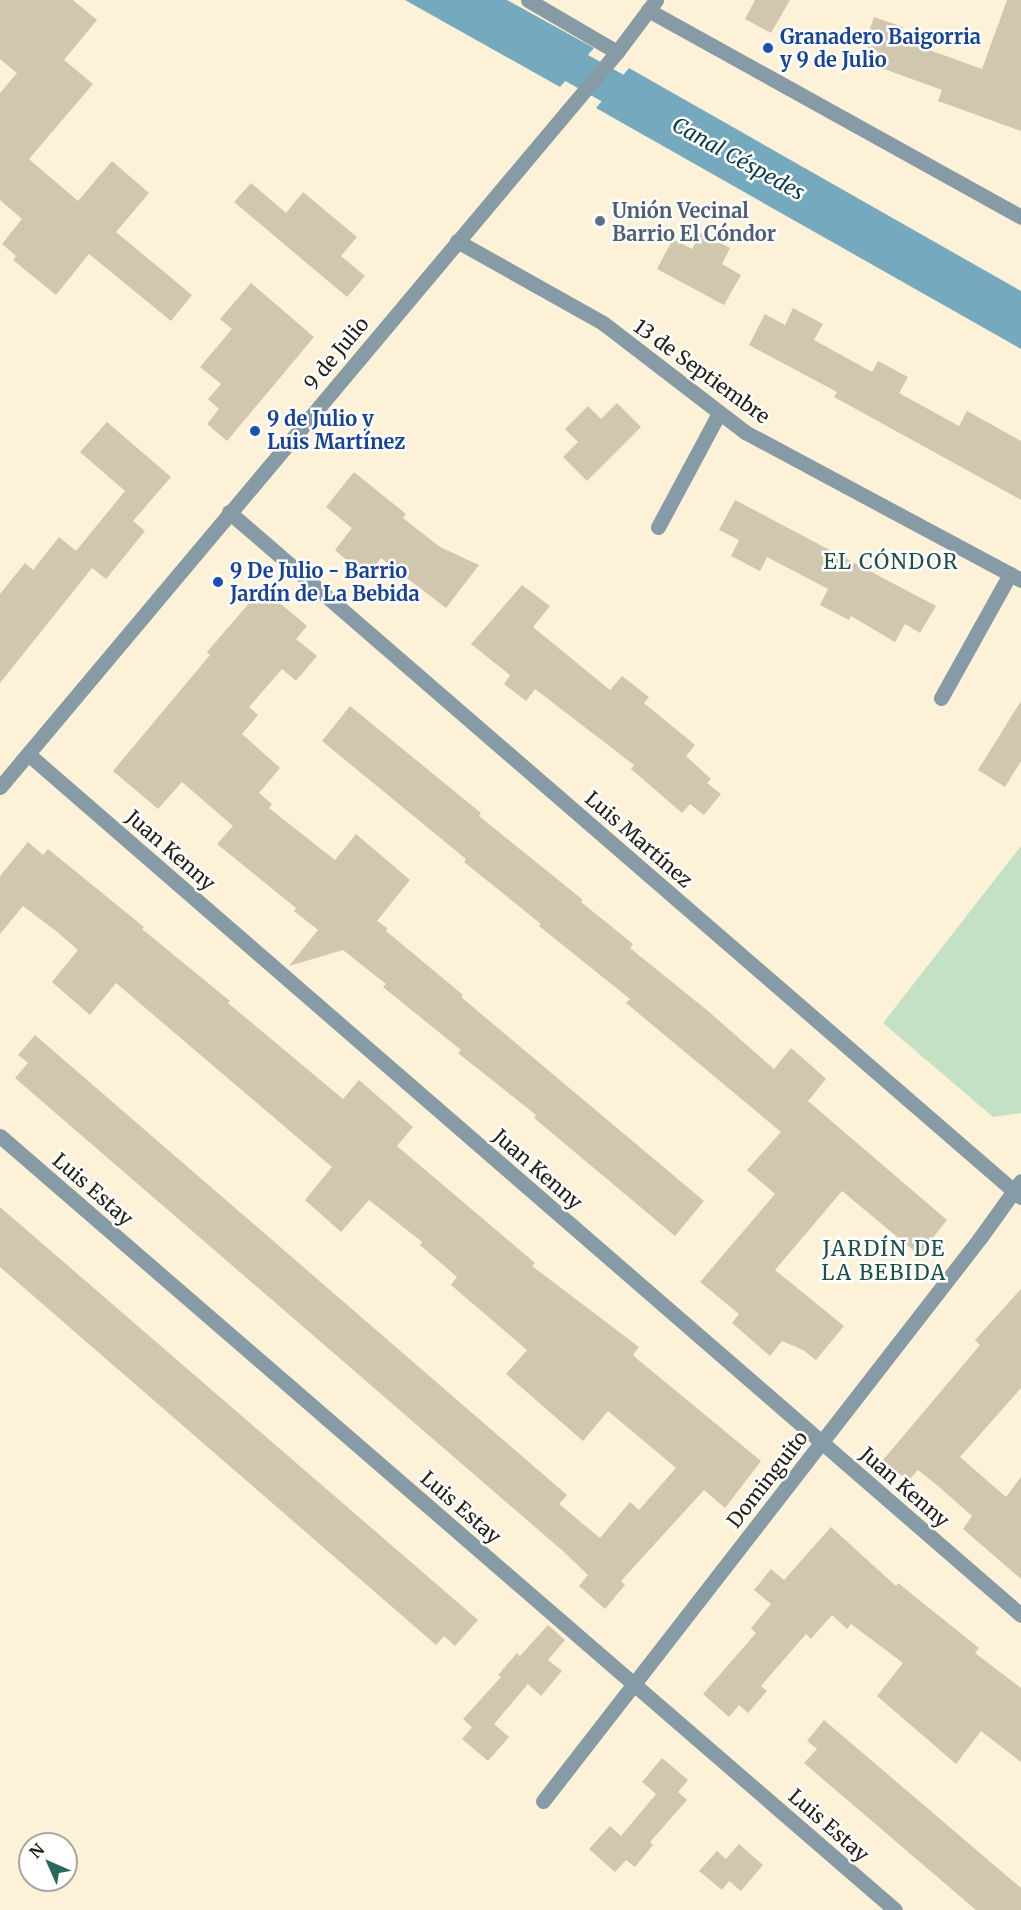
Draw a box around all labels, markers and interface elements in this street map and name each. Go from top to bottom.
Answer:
place label: Granadero Baigorria y 9 de Julio [780,24,981,71]
marker: Granadero Baigorria y 9 de Julio [761,41,775,55]
water label: Canal Céspedes [667,112,809,206]
place label: Unión Vecinal Barrio El Cóndor [612,198,776,245]
marker: Unión Vecinal Barrio El Cóndor [593,214,607,228]
street label: 9 de Julio [299,312,373,394]
street label: 13 de Septiembre [629,314,775,428]
place label: 9 de Julio y Luis Martínez [267,407,405,454]
marker: 9 de Julio y Luis Martínez [248,424,262,438]
district label: EL CÓNDOR [823,549,959,575]
place label: 9 De Julio - Barrio Jardín de La Bebida [230,558,420,605]
marker: 9 De Julio - Barrio Jardín de La Bebida [211,575,225,589]
street label: Luis Martínez [580,786,698,892]
street label: Juan Kenny [122,805,220,895]
street label: Juan Kenny [489,1124,587,1214]
street label: Luis Estay [48,1148,138,1230]
district label: JARDÍN DE LA BEBIDA [821,1236,947,1286]
street label: Dominguito [722,1426,812,1532]
street label: Juan Kenny [856,1442,954,1532]
street label: Luis Estay [416,1466,506,1548]
street label: Luis Estay [784,1784,874,1866]
north arrow [18,1832,78,1892]
text: N [25,1839,48,1862]

